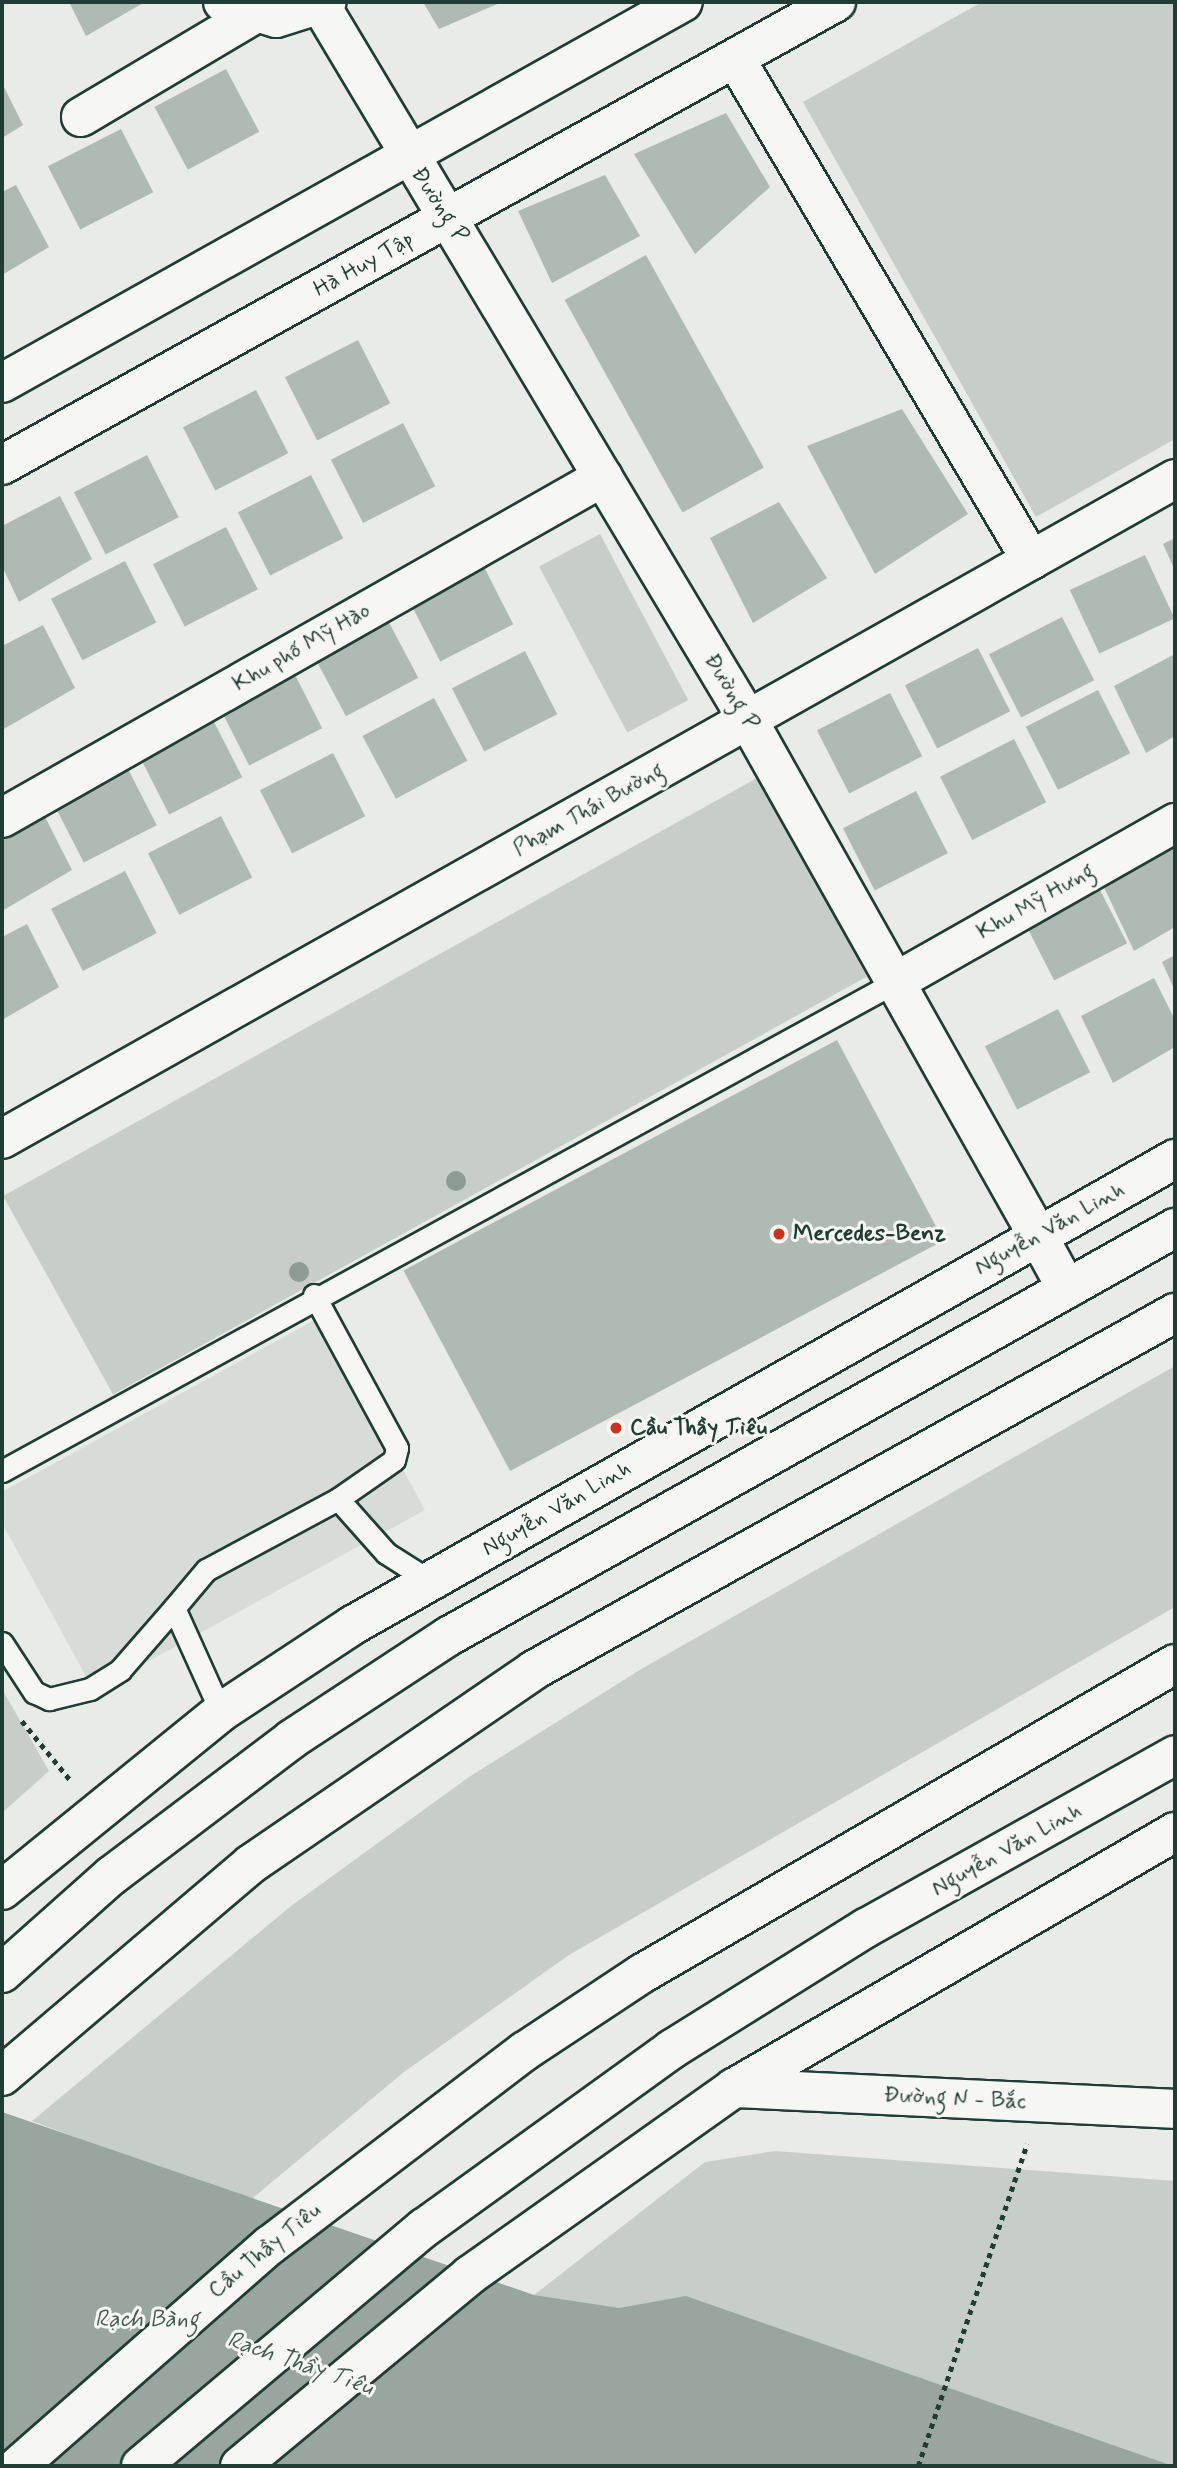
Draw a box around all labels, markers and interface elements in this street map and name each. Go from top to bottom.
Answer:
street label: Đường P [405,163,473,247]
street label: Hà Huy Tập [310,227,418,303]
street label: Khu phố Mỹ Hào [228,597,376,699]
street label: Đường P [698,649,764,735]
street label: Phạm Thái Bường [509,757,669,863]
street label: Khu Mỹ Hưng [972,857,1100,947]
street label: Nguyễn Văn Linh [972,1177,1128,1281]
place label: Mercedes-Benz [793,1220,946,1248]
marker: Mercedes-Benz [771,1226,787,1242]
place label: Cầu Thầy Tiêu [630,1414,762,1442]
marker: Cầu Thầy Tiêu [608,1420,624,1436]
street label: Nguyễn Văn Linh [479,1456,635,1562]
street label: Nguyễn Văn Linh [929,1798,1085,1902]
street label: Đường N - Bắc [883,2081,1027,2117]
street label: Cầu Thầy Tiêu [205,2199,325,2303]
water label: Rạch Bàng [95,2306,199,2334]
water label: Rạch Thầy Tiêu [226,2326,374,2402]

